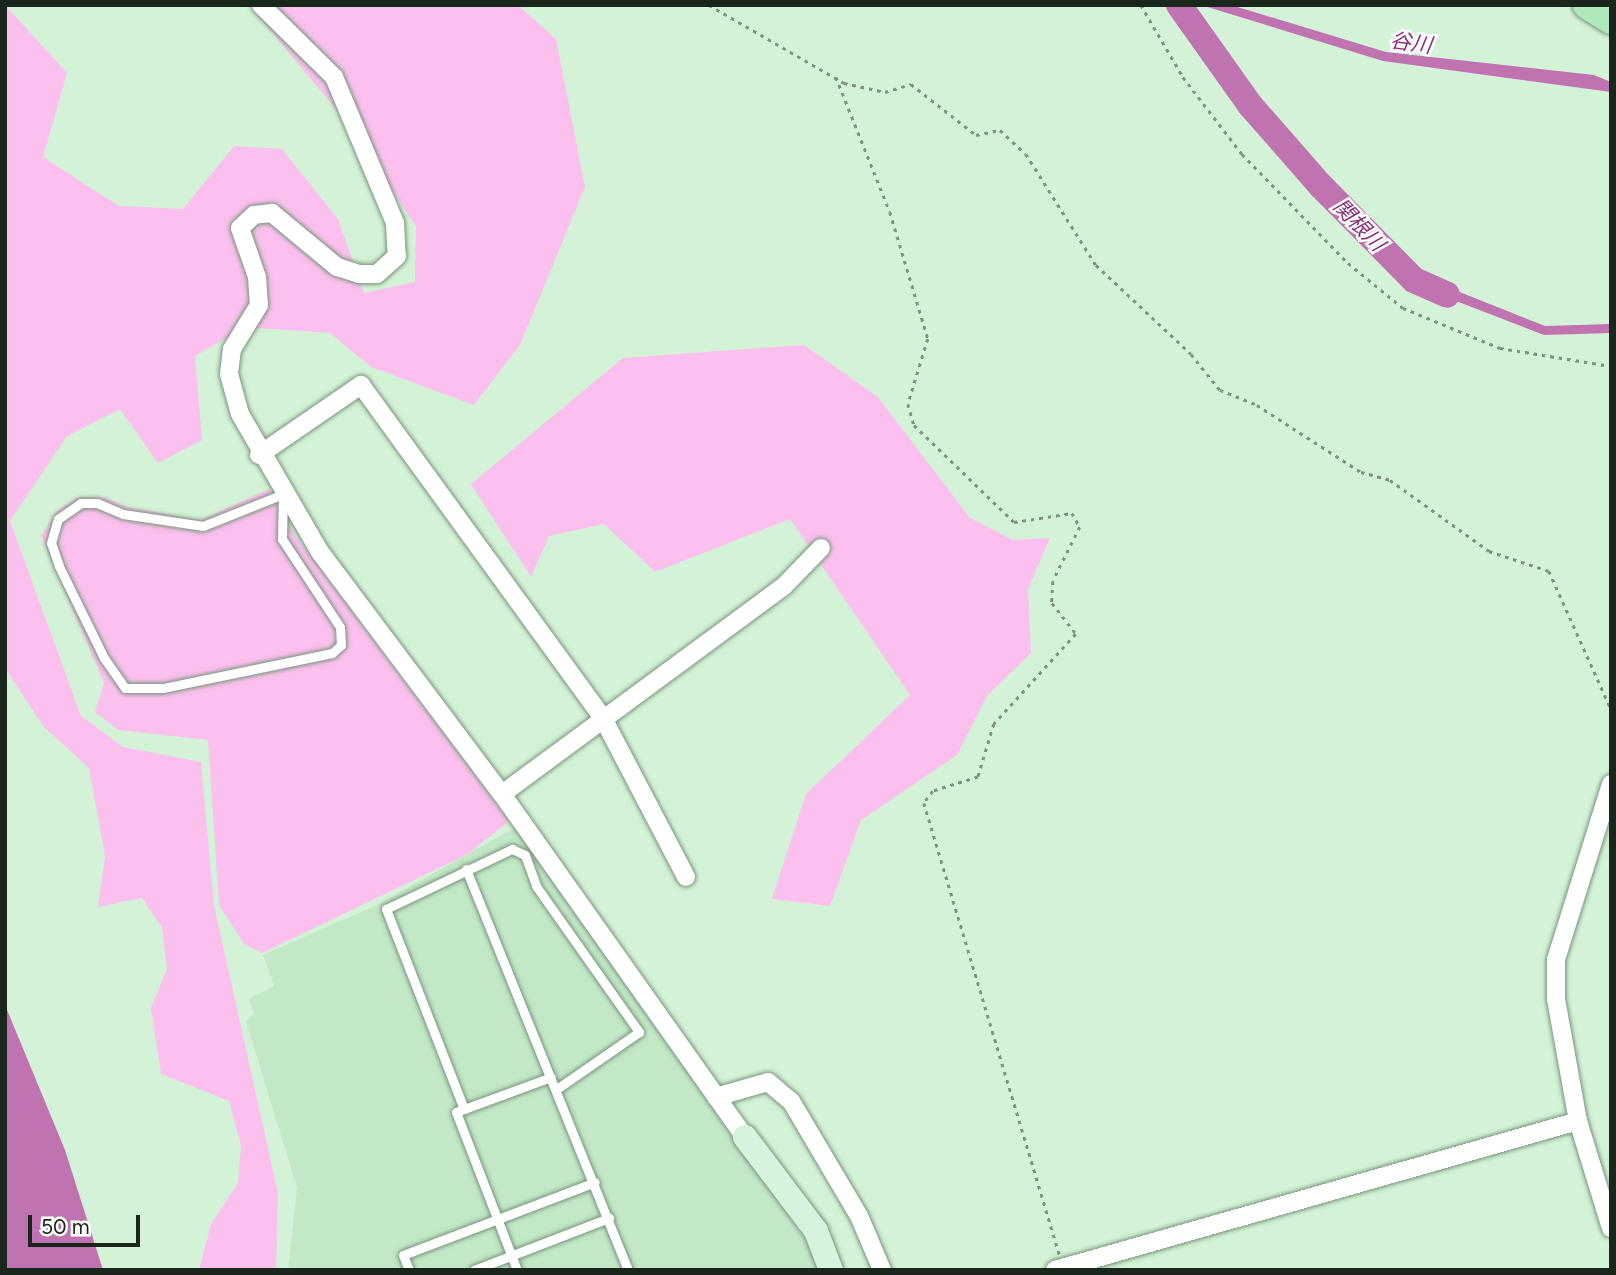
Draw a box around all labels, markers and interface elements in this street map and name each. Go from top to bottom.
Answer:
water label: 谷川 [1388,28,1434,58]
water label: 関根川 [1328,194,1390,256]
scale bar [32,1202,144,1246]
text: 50 m [41,1214,90,1239]

